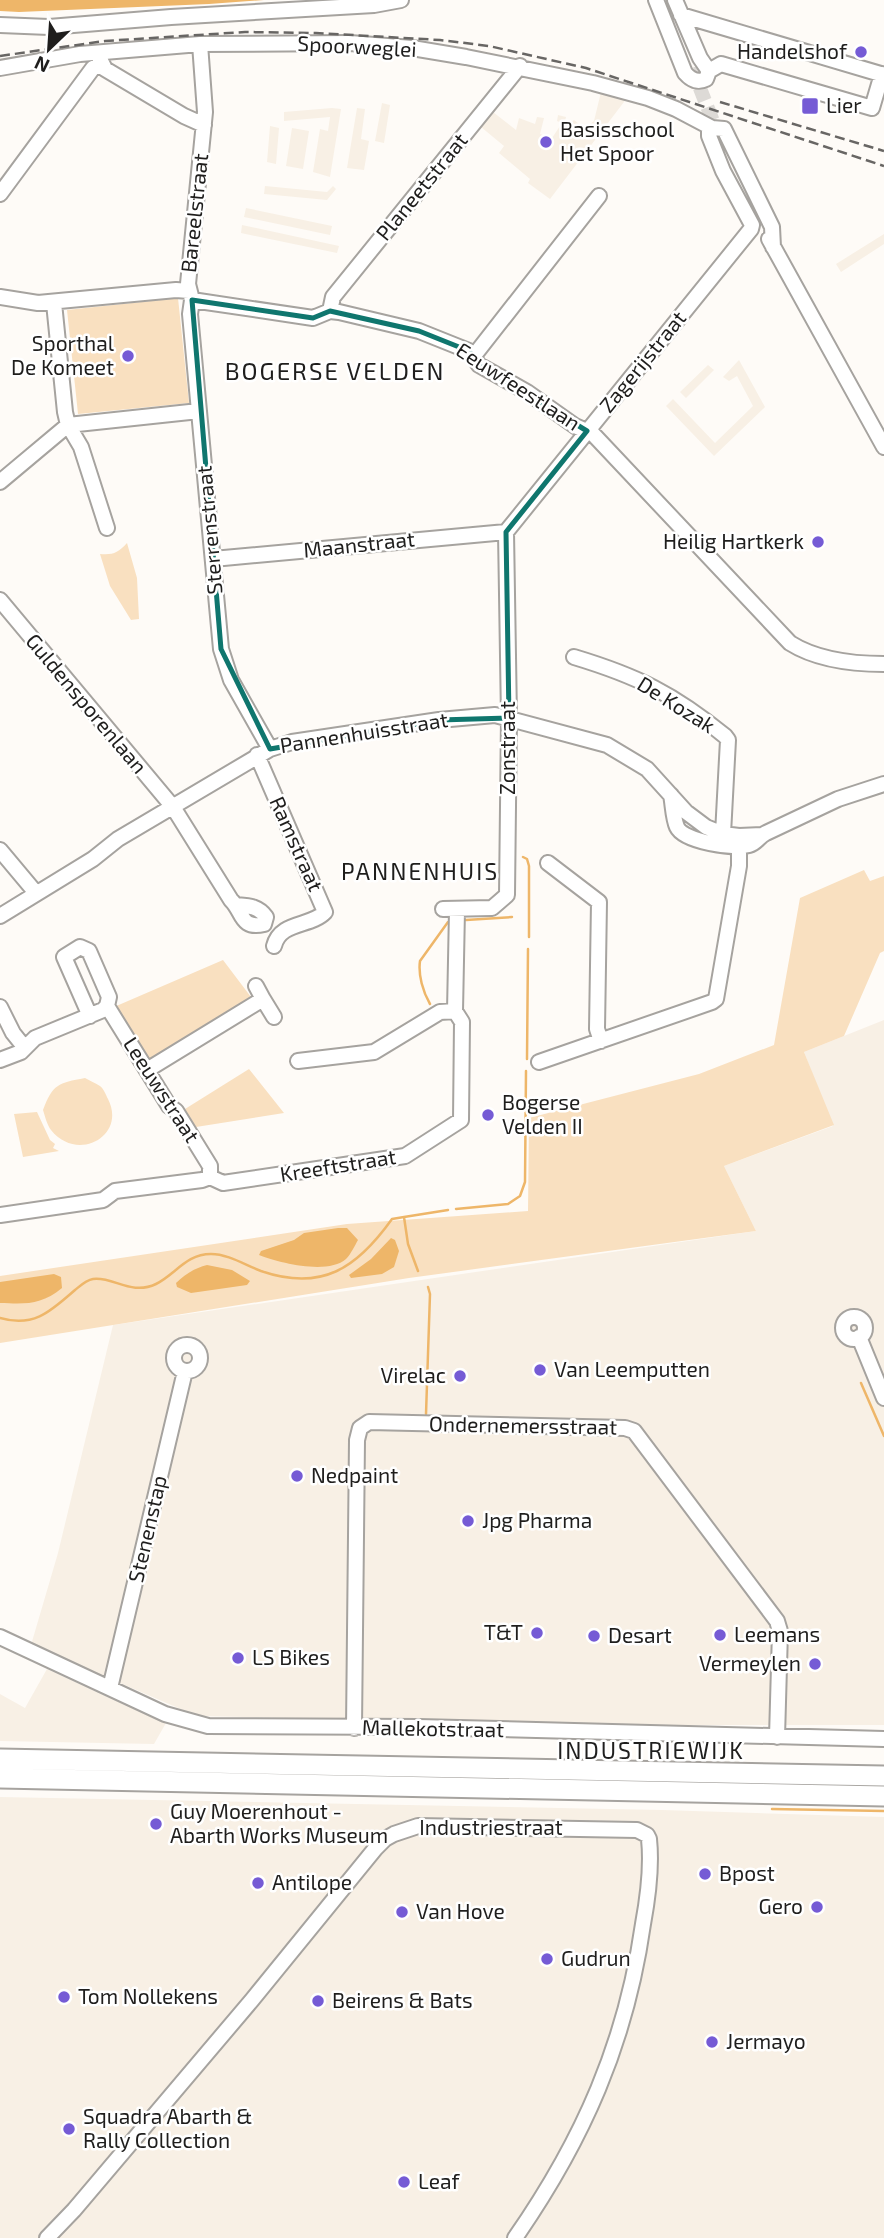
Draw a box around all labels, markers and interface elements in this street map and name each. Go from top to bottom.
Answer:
north arrow [14,14,84,84]
street label: Spoorweglei [297,30,417,61]
place label: Handelshof [737,38,848,63]
marker: Handelshof [853,44,869,60]
text: N [31,52,53,78]
place label: Lier [826,92,862,117]
marker: Lier [800,96,820,116]
place label: Basisschool Het Spoor [560,116,675,165]
street label: Planeetstraat [370,127,472,245]
marker: Basisschool Het Spoor [538,134,554,150]
street label: Bareelstraat [175,152,212,274]
street label: Zagerijstraat [593,305,691,417]
place label: Sporthal De Komeet [11,330,115,379]
street label: Eeuwfeestlaan [452,336,586,435]
marker: Sporthal De Komeet [120,348,136,364]
district label: BOGERSE VELDEN [225,356,445,385]
street label: Sterrenstraat [190,465,227,596]
street label: Maanstraat [302,525,416,562]
place label: Heilig Hartkerk [663,528,804,553]
marker: Heilig Hartkerk [810,534,826,550]
street label: Guldensporenlaan [21,628,153,778]
street label: De Kozak [633,670,721,738]
street label: Zonstraat [494,701,519,795]
street label: Pannenhuisstraat [278,706,450,757]
street label: Ramstraat [265,792,329,895]
district label: PANNENHUIS [341,857,499,885]
street label: Leeuwstraat [119,1032,206,1147]
place label: Bogerse Velden II [502,1089,583,1138]
marker: Bogerse Velden II [480,1107,496,1123]
street label: Kreeftstraat [278,1143,398,1186]
place label: Van Leemputten [554,1356,710,1381]
place label: Virelac [381,1362,446,1387]
marker: Van Leemputten [532,1362,548,1378]
marker: Virelac [452,1368,468,1384]
street label: Ondernemersstraat [429,1410,617,1439]
place label: Nedpaint [311,1462,398,1487]
marker: Nedpaint [289,1468,305,1484]
street label: Stenenstap [122,1473,171,1585]
place label: Jpg Pharma [482,1507,592,1532]
marker: Jpg Pharma [460,1513,476,1529]
place label: T&T [484,1619,523,1644]
place label: Leemans [734,1621,820,1646]
place label: Desart [608,1622,672,1647]
marker: T&T [529,1625,545,1641]
marker: Leemans [712,1627,728,1643]
marker: Desart [586,1628,602,1644]
place label: LS Bikes [252,1644,330,1669]
marker: LS Bikes [230,1650,246,1666]
place label: Vermeylen [699,1650,801,1675]
marker: Vermeylen [807,1656,823,1672]
street label: Mallekotstraat [362,1714,504,1741]
district label: INDUSTRIEWIJK [557,1736,745,1764]
place label: Guy Moerenhout - Abarth Works Museum [170,1798,388,1847]
street label: Industriestraat [419,1814,563,1839]
marker: Guy Moerenhout - Abarth Works Museum [148,1816,164,1832]
place label: Bpost [719,1860,775,1885]
marker: Bpost [697,1866,713,1882]
place label: Antilope [272,1869,352,1894]
marker: Antilope [250,1875,266,1891]
place label: Gero [758,1893,803,1918]
place label: Van Hove [416,1898,505,1923]
marker: Gero [809,1899,825,1915]
marker: Van Hove [394,1904,410,1920]
place label: Gudrun [561,1945,631,1970]
marker: Gudrun [539,1951,555,1967]
place label: Tom Nollekens [78,1983,218,2008]
place label: Beirens & Bats [332,1987,473,2012]
marker: Tom Nollekens [56,1989,72,2005]
marker: Beirens & Bats [310,1993,326,2009]
place label: Jermayo [726,2028,806,2053]
marker: Jermayo [704,2034,720,2050]
place label: Squadra Abarth & Rally Collection [83,2103,253,2152]
marker: Squadra Abarth & Rally Collection [61,2121,77,2137]
place label: Leaf [418,2168,461,2193]
marker: Leaf [396,2174,412,2190]

